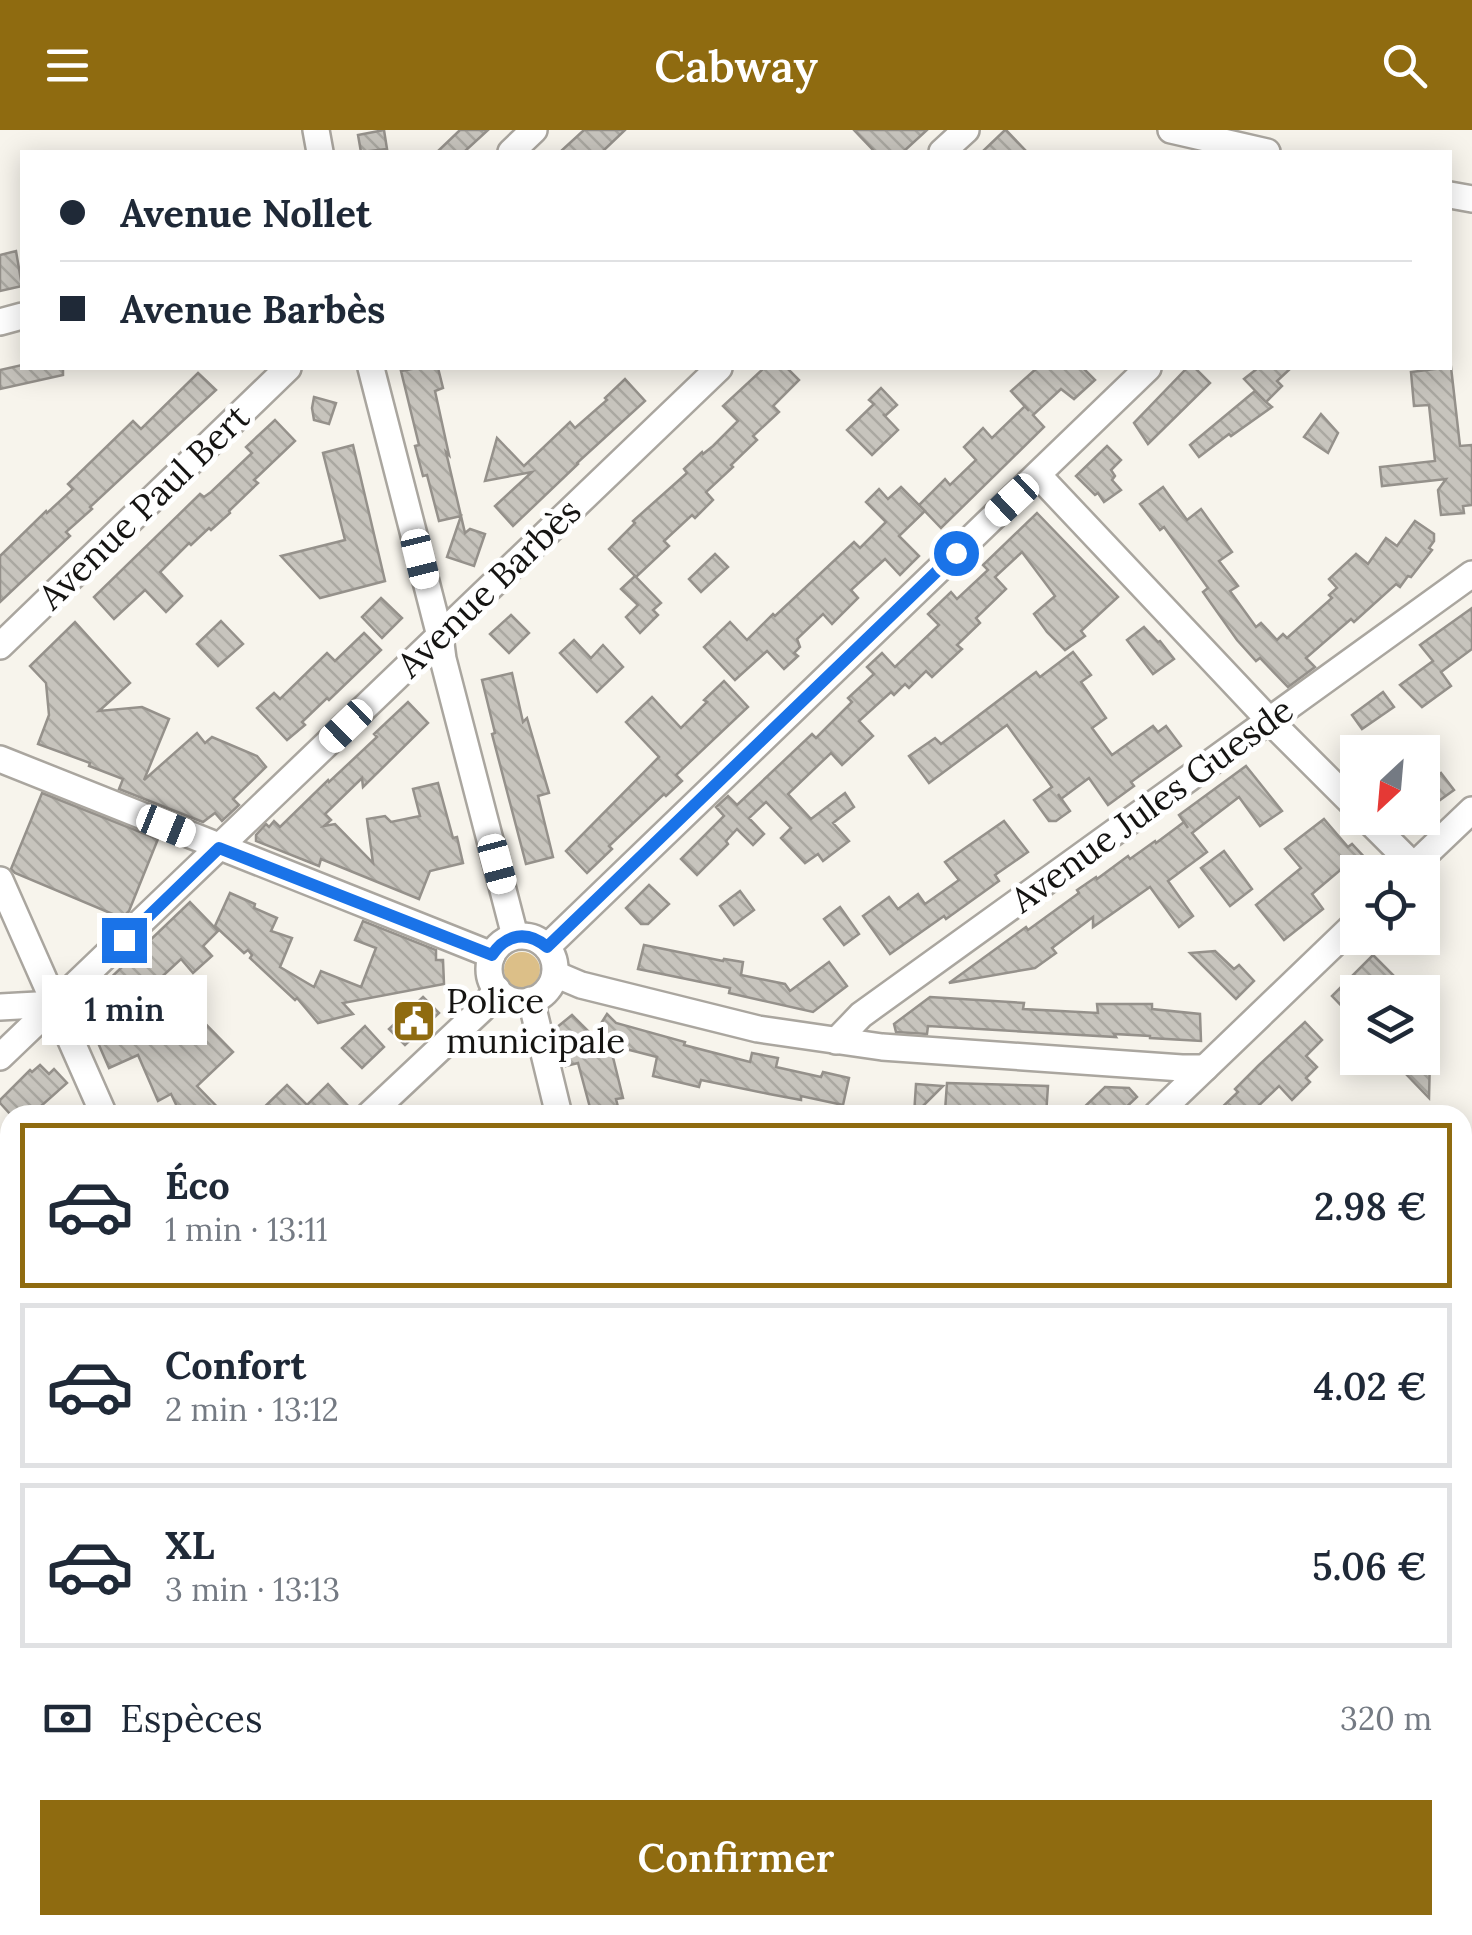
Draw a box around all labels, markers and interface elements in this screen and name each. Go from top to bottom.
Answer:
text: Cabway [654,37,818,94]
icon: menu [40,38,95,93]
icon: search [1377,38,1432,93]
text: Avenue Nollet [120,189,372,237]
text: Avenue Barbès [120,285,386,333]
street label: Avenue Paul Bert [28,394,259,619]
car [980,469,1044,531]
street label: Avenue Barbès [387,489,590,687]
car [398,526,442,592]
route start [934,531,979,576]
street label: Avenue Jules Guesde [1001,687,1302,923]
car [314,694,378,758]
north arrow [1340,735,1440,835]
map controls [1340,735,1440,1075]
car [133,801,199,851]
car [475,831,519,897]
button: locate [1340,855,1440,955]
route end [102,918,147,963]
callout: 1 min [42,975,206,1045]
button: layers [1340,975,1440,1075]
place label: Police municipale [446,978,625,1063]
text: 1 min [84,989,165,1030]
public building icon: Police municipale [391,998,437,1044]
icon: car [45,1161,135,1251]
text: Éco [165,1161,230,1209]
text: 2.98 € [1314,1182,1427,1230]
text: 1 min · 13:11 [165,1209,328,1250]
icon: car [45,1341,135,1431]
text: Confort [165,1341,306,1389]
text: 4.02 € [1314,1362,1427,1410]
text: 2 min · 13:12 [165,1389,339,1430]
icon: car [45,1521,135,1611]
text: XL [165,1521,215,1569]
text: 5.06 € [1312,1542,1427,1590]
text: 3 min · 13:13 [165,1569,340,1610]
icon: cash [40,1691,95,1746]
text: Espèces [120,1694,263,1742]
text: 320 m [1340,1698,1432,1739]
button: Confirmer [40,1800,1432,1915]

